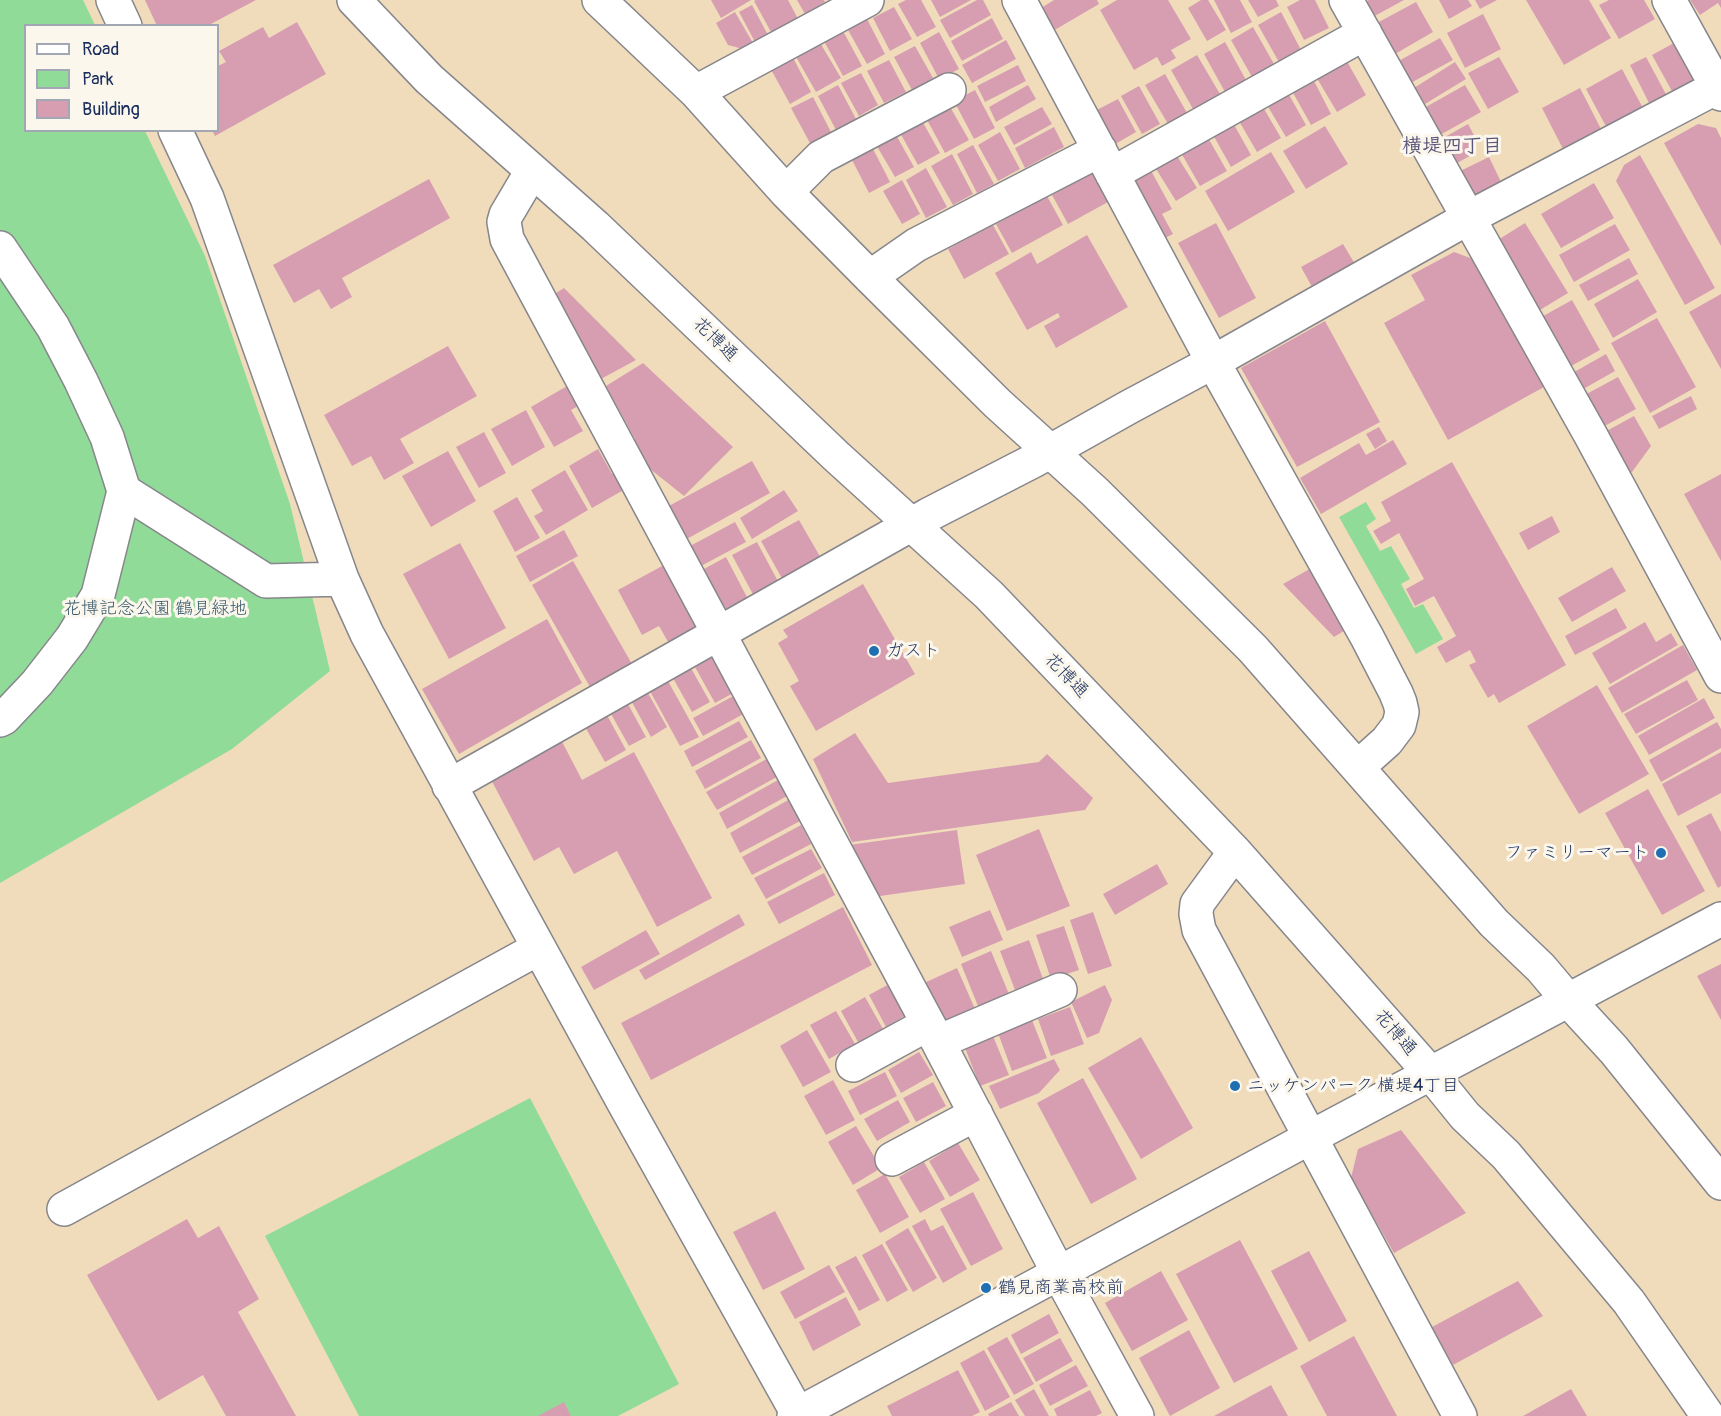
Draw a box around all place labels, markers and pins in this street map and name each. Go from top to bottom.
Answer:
place label: ガスト [886,640,940,662]
marker: ガスト [867,644,881,658]
place label: ファミリーマート [1505,842,1649,864]
marker: ファミリーマート [1654,846,1668,860]
place label: ニッケンパーク 横堤4丁目 [1247,1075,1459,1097]
marker: ニッケンパーク 横堤4丁目 [1228,1079,1242,1093]
place label: 鶴見商業高校前 [998,1277,1124,1299]
marker: 鶴見商業高校前 [979,1281,993,1295]

